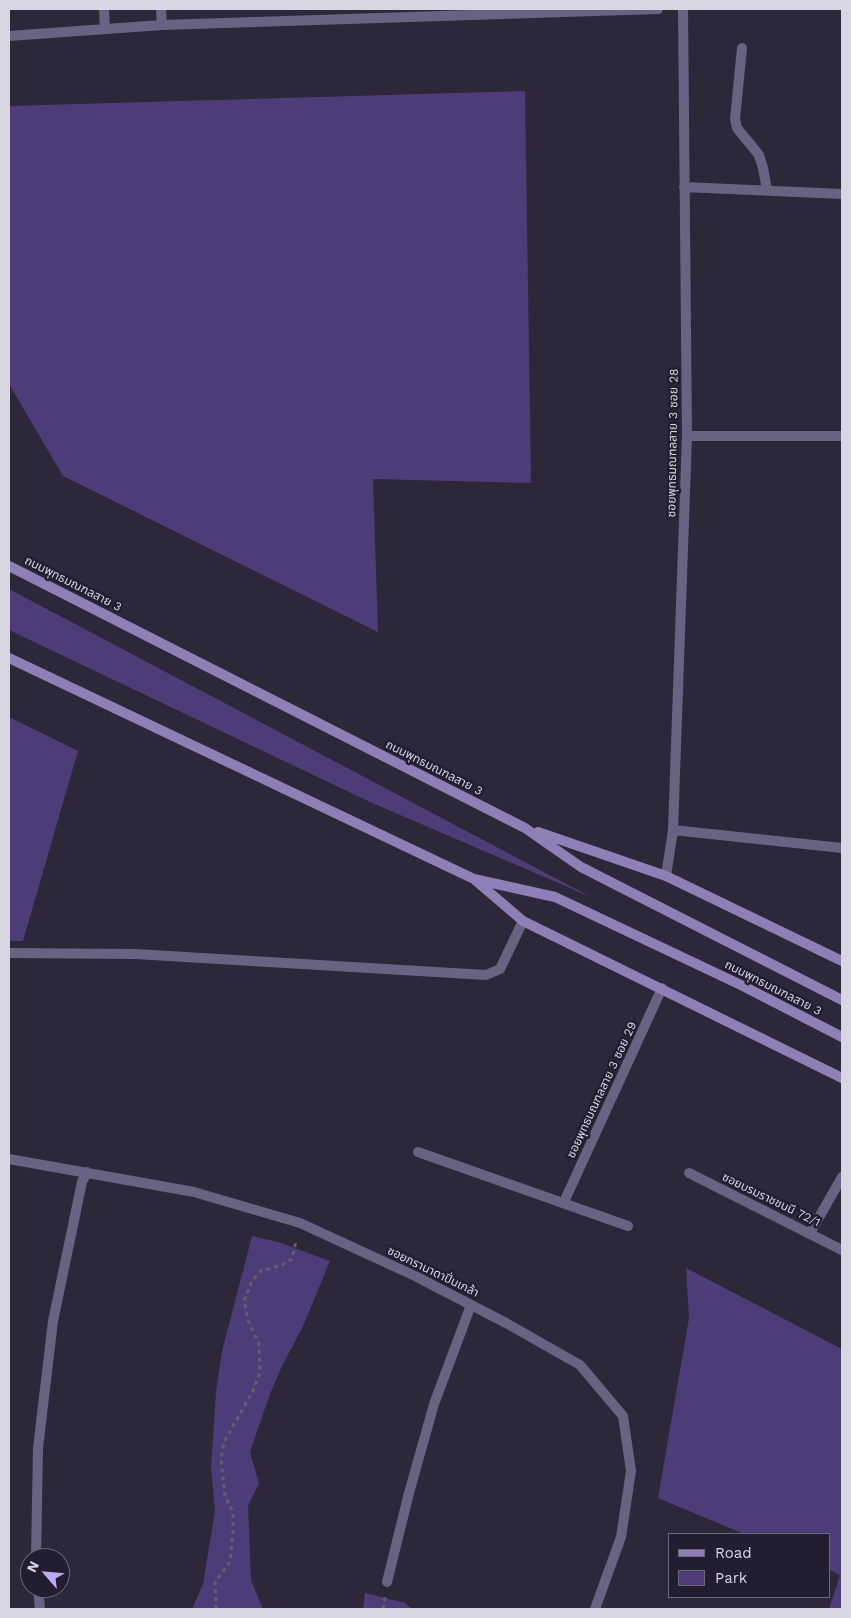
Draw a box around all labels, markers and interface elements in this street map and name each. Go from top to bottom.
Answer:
street label: ซอยพุทธมณฑลสาย 3 ซอย 28 [665,369,681,517]
street label: ถนนพุทธมณฑลสาย 3 [22,553,124,615]
street label: ถนนพุทธมณฑลสาย 3 [383,737,485,799]
street label: ถนนพุทธมณฑลสาย 3 [722,957,824,1019]
street label: ซอยพุทธมณฑลสาย 3 ซอย 29 [564,1020,640,1160]
street label: ซอยบรมราชชนนี 72/1 [720,1170,822,1230]
street label: ซอยกรานาดาปิ่นเกล้า [385,1244,481,1300]
legend [668,1533,831,1598]
text: Road [715,1544,752,1562]
north arrow [20,1548,70,1598]
text: N [23,1558,42,1575]
text: Park [715,1569,747,1587]

